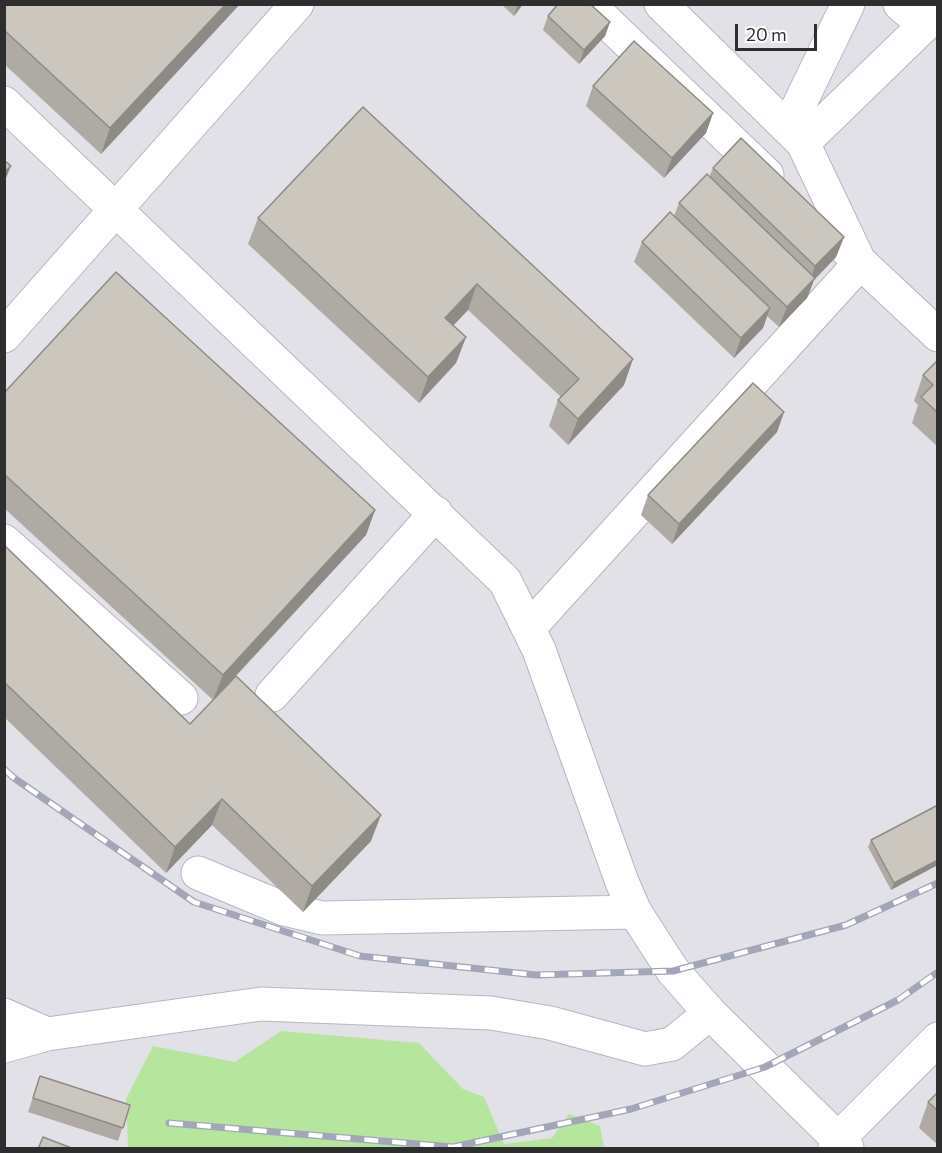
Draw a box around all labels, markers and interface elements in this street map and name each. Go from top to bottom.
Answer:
scale bar [738,12,820,50]
text: 20 m [746,23,787,45]

